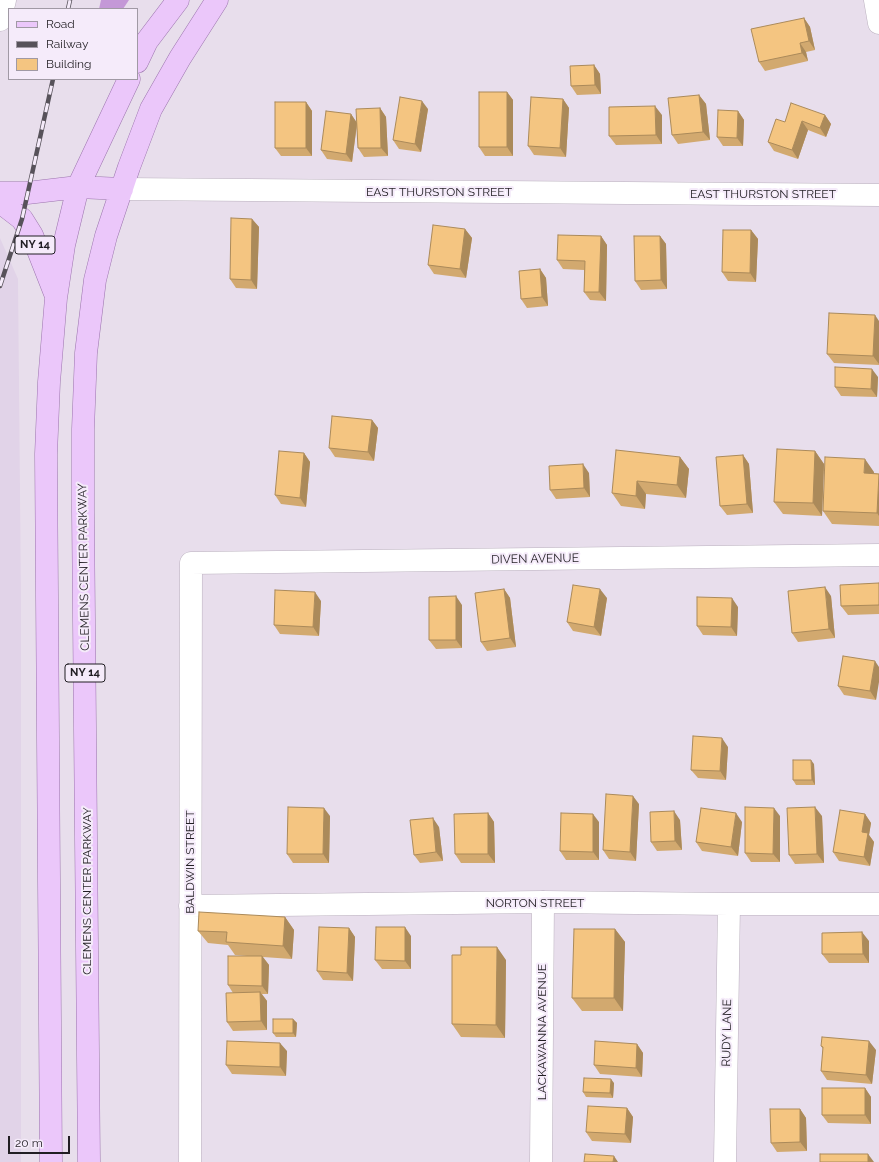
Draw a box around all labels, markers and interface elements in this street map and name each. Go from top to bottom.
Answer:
legend [8,8,138,80]
text: Road [46,17,75,31]
text: Railway [46,37,88,51]
text: Building [46,57,92,71]
street label: EAST THURSTON STREET [366,185,512,199]
street label: EAST THURSTON STREET [690,187,836,201]
road number: NY 14 [15,236,55,254]
street label: CLEMENS CENTER PARKWAY [75,483,93,651]
street label: DIVEN AVENUE [491,551,579,567]
road number: NY 14 [65,664,105,682]
street label: CLEMENS CENTER PARKWAY [80,807,94,975]
street label: BALDWIN STREET [183,810,197,914]
street label: NORTON STREET [486,896,584,910]
street label: LACKAWANNA AVENUE [535,964,549,1100]
street label: RUDY LANE [719,999,735,1067]
scale bar [10,1128,72,1154]
text: 20 m [15,1136,43,1150]

